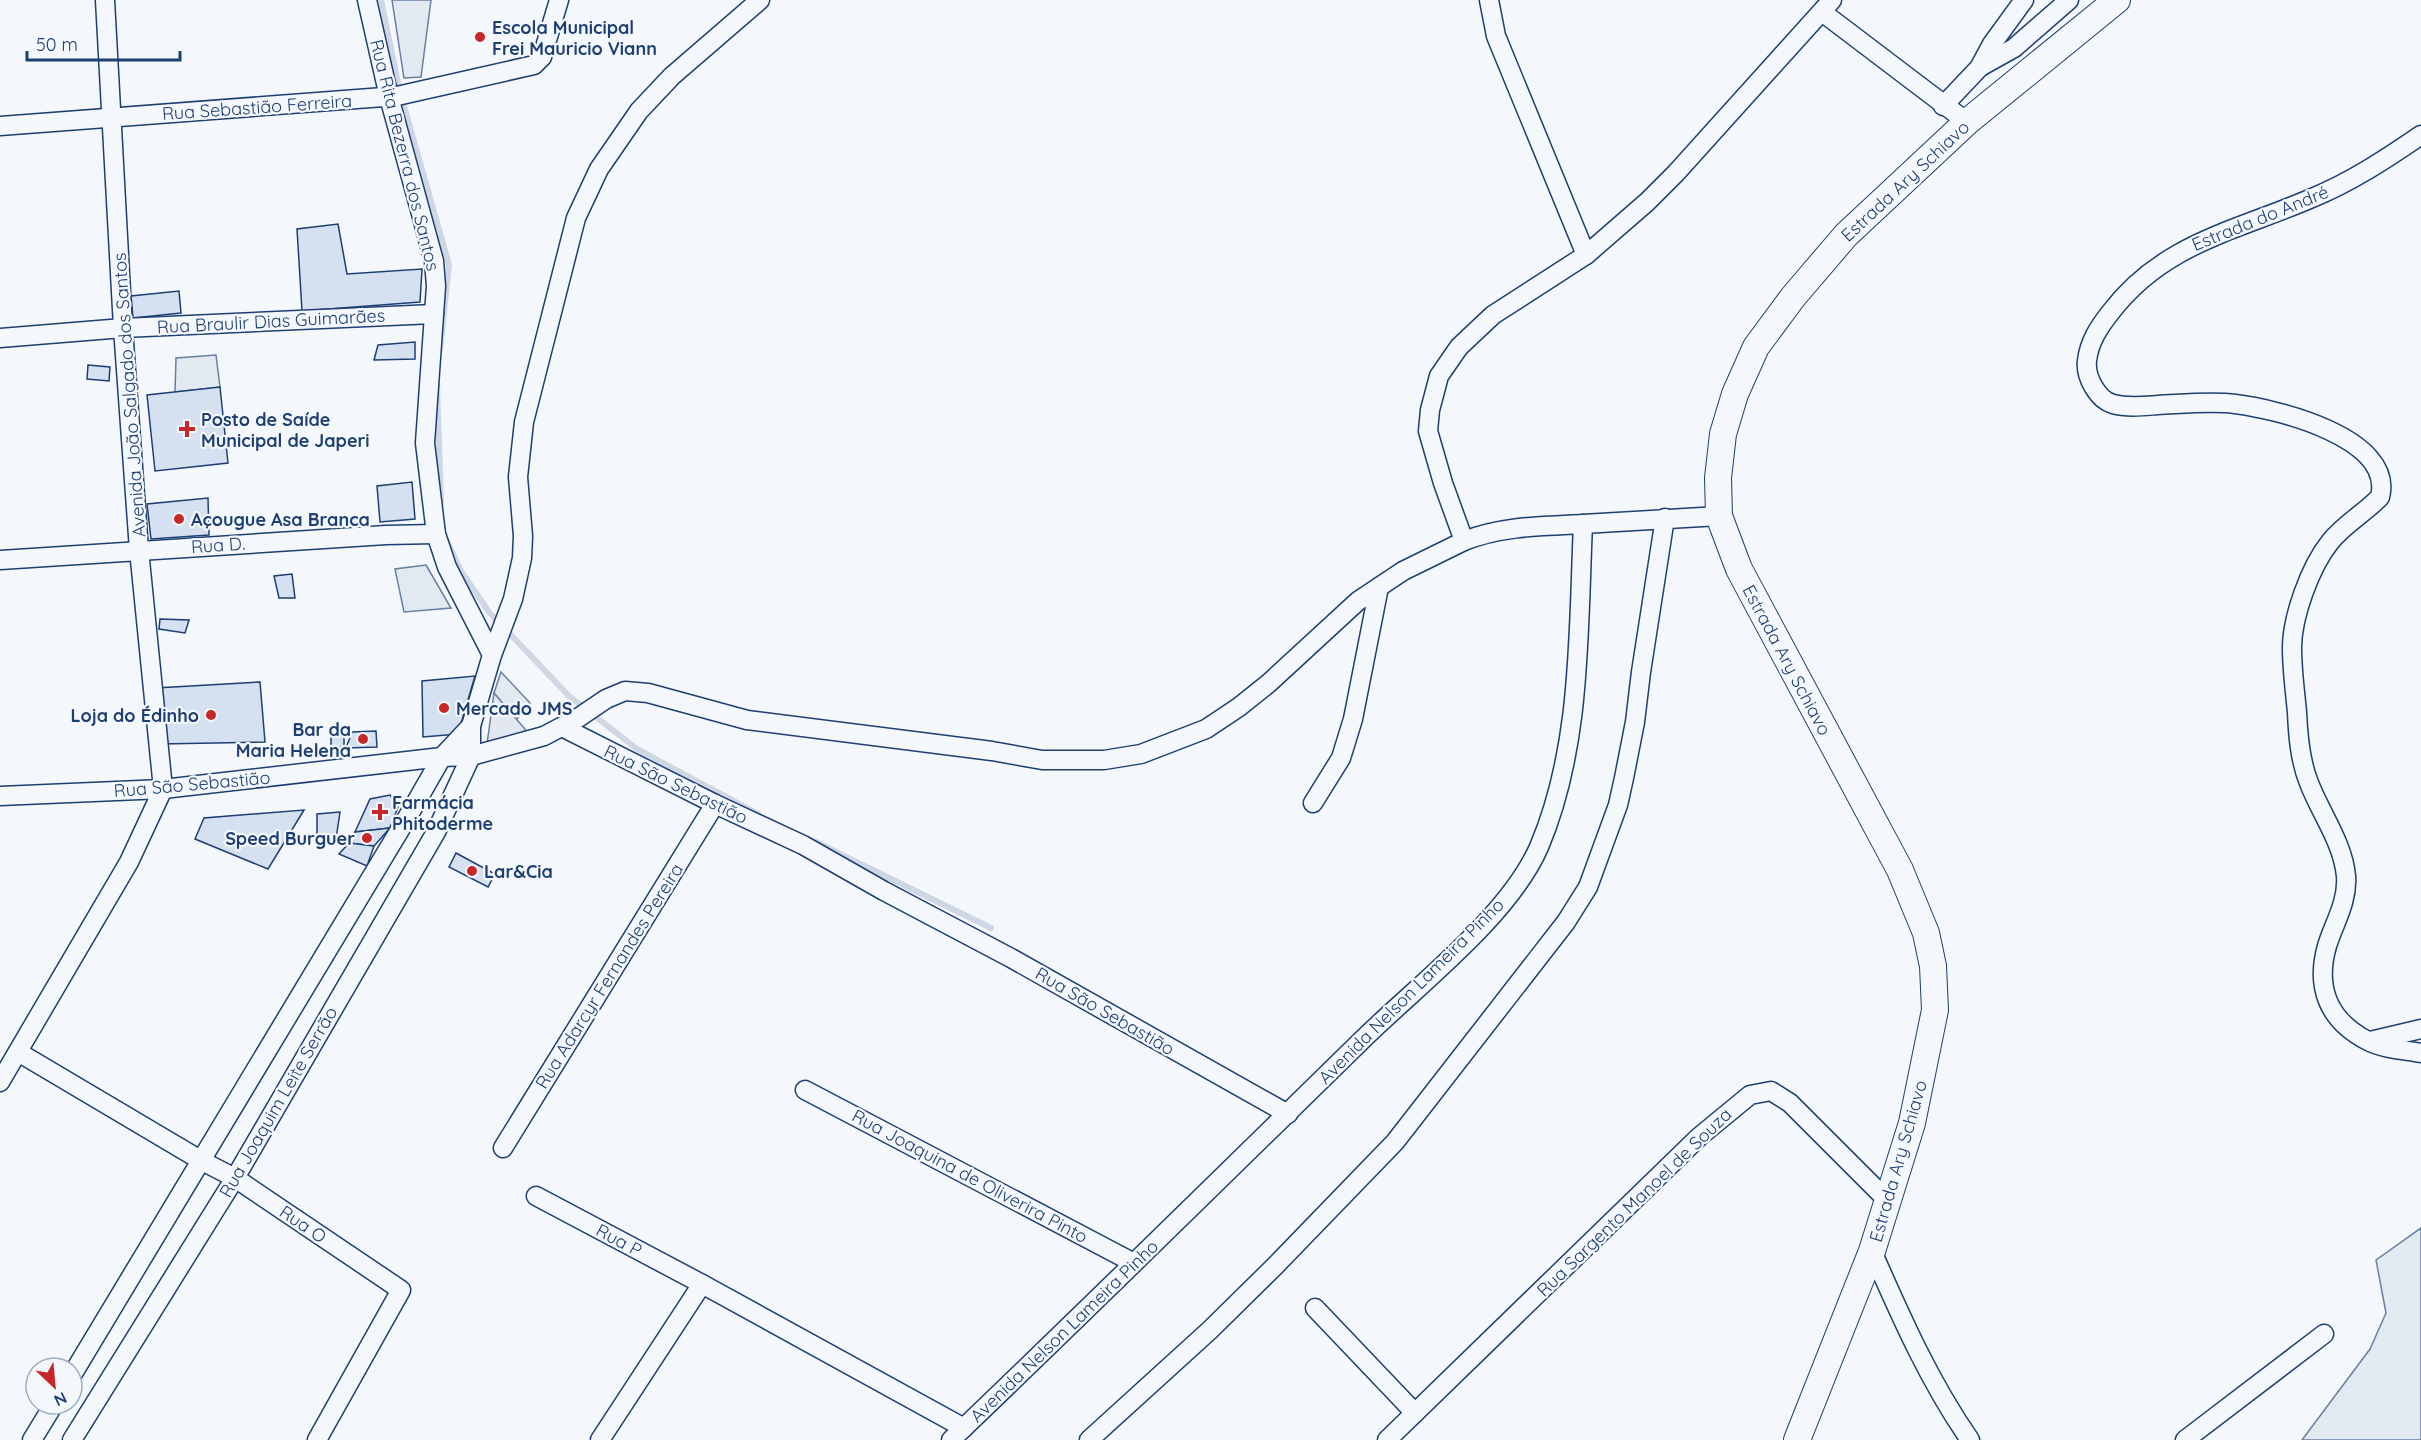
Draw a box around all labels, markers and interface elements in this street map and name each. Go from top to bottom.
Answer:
place label: Escola Municipal Frei Mauricio Viann [492,16,657,60]
scale bar [27,24,180,62]
marker: Escola Municipal Frei Mauricio Viann [473,30,487,44]
text: 50 m [36,33,78,56]
street label: Rua Rita Bezerra dos Santos [365,37,445,273]
street label: Rua Sebastião Ferreira [161,89,353,125]
street label: Estrada Ary Schiavo [1836,116,1974,246]
street label: Estrada do André [2188,180,2332,256]
street label: Avenida João Salgado dos Santos [108,252,150,538]
street label: Rua Braulir Dias Guimarães [156,304,386,338]
place label: Posto de Saíde Municipal de Japeri [201,408,370,452]
marker: Posto de Saíde Municipal de Japeri [178,420,196,438]
place label: Açougue Asa Branca [191,508,370,531]
marker: Açougue Asa Branca [172,512,186,526]
street label: Rua D. [190,532,246,558]
street label: Estrada Ary Schiavo [1738,581,1836,739]
place label: Mercado JMS [456,697,573,720]
marker: Mercado JMS [437,701,451,715]
place label: Loja do Édinho [70,704,199,727]
marker: Loja do Édinho [204,708,218,722]
place label: Bar da Maria Helena [236,718,351,762]
marker: Bar da Maria Helena [356,732,370,746]
street label: Rua São Sebastião [600,739,752,829]
street label: Rua São Sebastião [113,766,271,802]
place label: Farmácia Phitoderme [392,791,493,835]
marker: Farmácia Phitoderme [373,805,387,819]
place label: Speed Burguer [225,827,355,850]
marker: Speed Burguer [360,831,374,845]
street label: Rua Adarcyr Fernandes Pereira [530,859,688,1093]
place label: Lar&Cia [484,860,553,883]
marker: Lar&Cia [465,864,479,878]
street label: Avenida Nelson Lameira Pinho [1313,893,1509,1089]
street label: Rua São Sebastião [1031,962,1179,1060]
street label: Rua Joaquim Leite Serrão [214,1002,342,1202]
street label: Estrada Ary Schiavo [1864,1077,1932,1245]
street label: Rua Sargento Manoel de Souza [1532,1103,1736,1301]
street label: Rua Joaquina de Oliverira Pinto [848,1104,1092,1248]
street label: Rua O [275,1200,331,1248]
street label: Rua P [592,1218,646,1262]
street label: Avenida Nelson Lameira Pinho [965,1235,1163,1427]
north arrow [24,1356,84,1416]
text: N [51,1388,70,1411]

